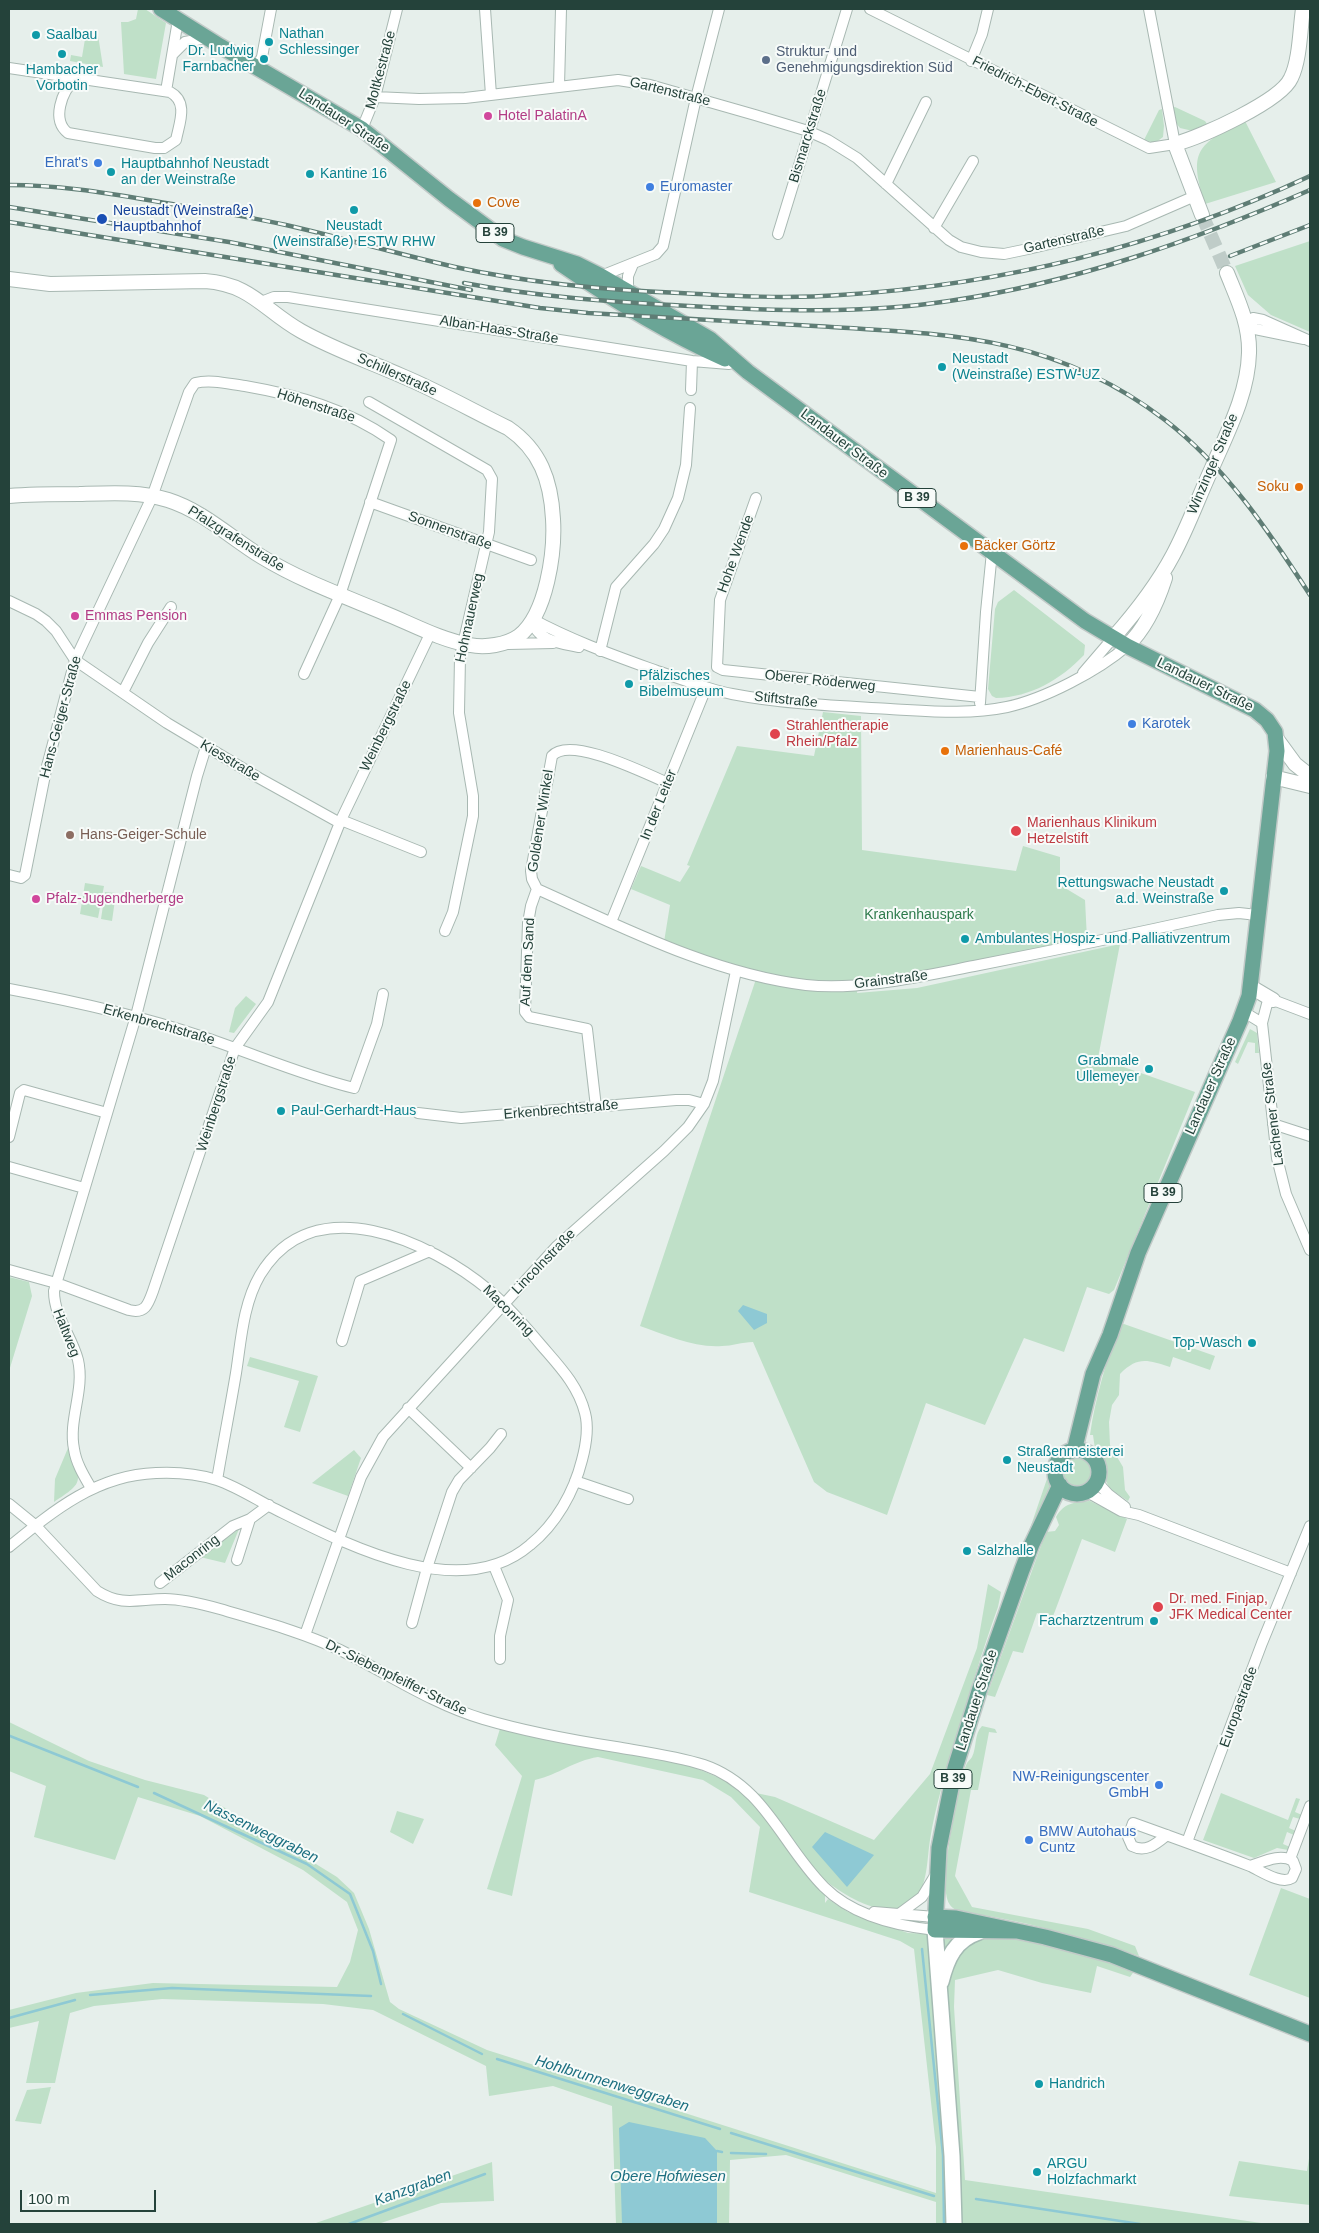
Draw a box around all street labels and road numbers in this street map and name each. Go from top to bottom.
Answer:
street label: Moltkestraße [362,29,400,111]
street label: Friedrich-Ebert-Straße [969,53,1101,131]
street label: Gartenstraße [628,74,712,110]
street label: Landauer Straße [295,85,393,157]
street label: Bismarckstraße [786,87,830,185]
street label: Gartenstraße [1022,223,1106,257]
road number: B 39 [476,224,514,242]
street label: Alban-Haas-Straße [439,312,559,348]
street label: Schillerstraße [354,350,440,400]
street label: Höhenstraße [275,386,357,426]
street label: Landauer Straße [797,406,891,482]
street label: Winzinger Straße [1184,411,1242,517]
road number: B 39 [898,488,936,508]
street label: Pfalzgrafenstraße [185,503,287,575]
street label: Sonnenstraße [406,508,494,554]
street label: Hohe Wende [714,513,758,595]
street label: Hohmauerweg [452,572,488,664]
street label: Hans-Geiger-Straße [37,654,85,780]
street label: Landauer Straße [1154,654,1256,716]
street label: Oberer Röderweg [764,667,876,695]
street label: Weinbergstraße [357,678,415,774]
street label: Stiftstraße [753,688,819,712]
street label: Kiesstraße [197,737,263,785]
street label: In der Leiter [637,767,681,843]
street label: Goldener Winkel [525,769,557,873]
street label: Auf dem Sand [517,917,539,1007]
street label: Grainstraße [853,967,929,993]
street label: Erkenbrechtstraße [101,1001,217,1049]
street label: Landauer Straße [1182,1035,1240,1137]
street label: Weinbergstraße [194,1054,240,1154]
street label: Lachener Straße [1258,1061,1288,1167]
street label: Erkenbrechtstraße [503,1097,619,1123]
road number: B 39 [1144,1184,1182,1202]
street label: Lincolnstraße [509,1226,579,1298]
street label: Maconring [479,1282,537,1340]
street label: Haltweg [49,1306,83,1360]
street label: Maconring [161,1531,223,1585]
street label: Dr.-Siebenpfeiffer-Straße [322,1636,470,1720]
street label: Landauer Straße [953,1647,1001,1753]
street label: Europastraße [1217,1664,1261,1750]
road number: B 39 [934,1770,972,1788]

